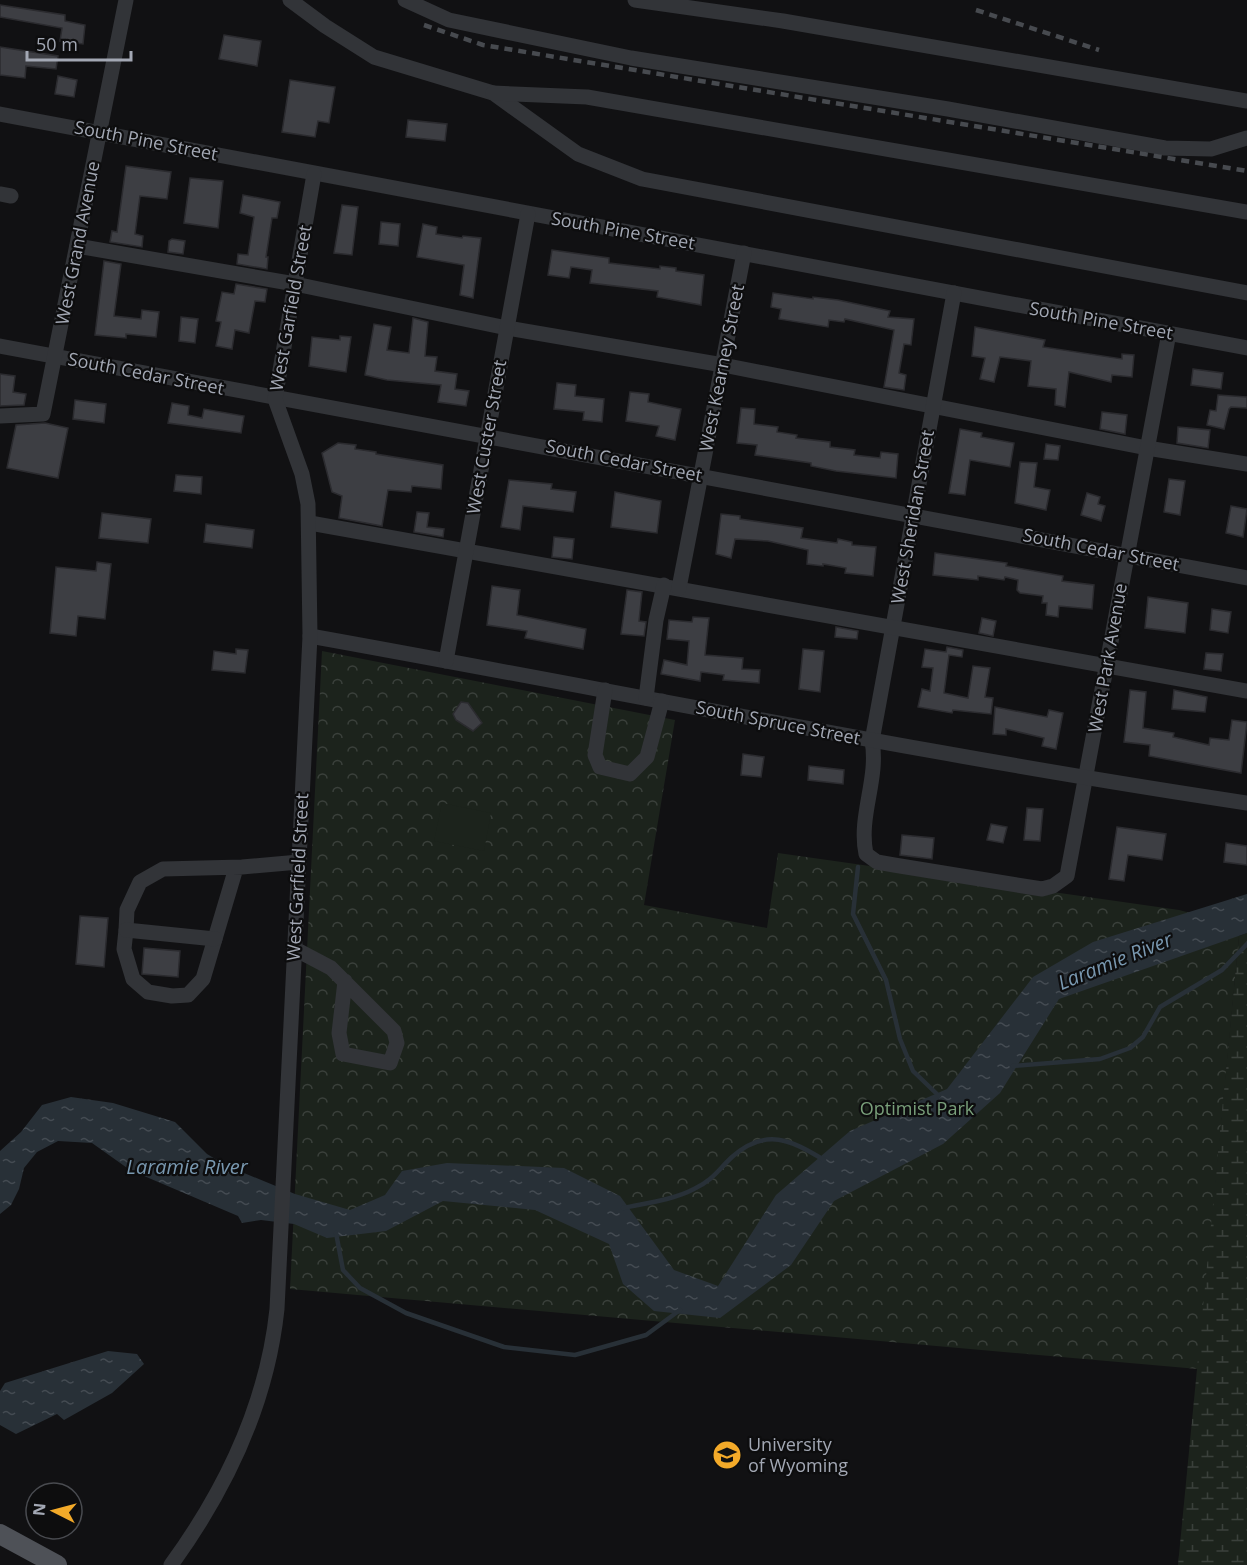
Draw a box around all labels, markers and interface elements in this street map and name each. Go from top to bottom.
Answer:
scale bar [27,24,130,62]
text: 50 m [36,32,78,56]
street label: South Pine Street [73,114,220,166]
street label: West Grand Avenue [49,159,105,327]
street label: South Pine Street [550,206,697,254]
street label: West Garfield Street [264,223,316,393]
street label: West Kearney Street [693,282,749,454]
street label: South Pine Street [1028,296,1175,344]
street label: South Cedar Street [66,346,226,400]
street label: West Custer Street [461,358,511,516]
street label: West Sheridan Street [885,428,939,606]
street label: South Cedar Street [544,433,704,487]
street label: South Cedar Street [1021,522,1181,576]
street label: West Park Avenue [1082,581,1132,734]
street label: South Spruce Street [694,694,862,750]
street label: West Garfield Street [281,792,313,961]
water label: Laramie River [1054,925,1177,996]
park label: Optimist Park [860,1096,975,1120]
water label: Laramie River [126,1153,249,1180]
place label: University of Wyoming [748,1432,848,1477]
school or university icon: University of Wyoming [711,1439,743,1471]
north arrow [24,1481,84,1541]
text: N [27,1502,51,1517]

